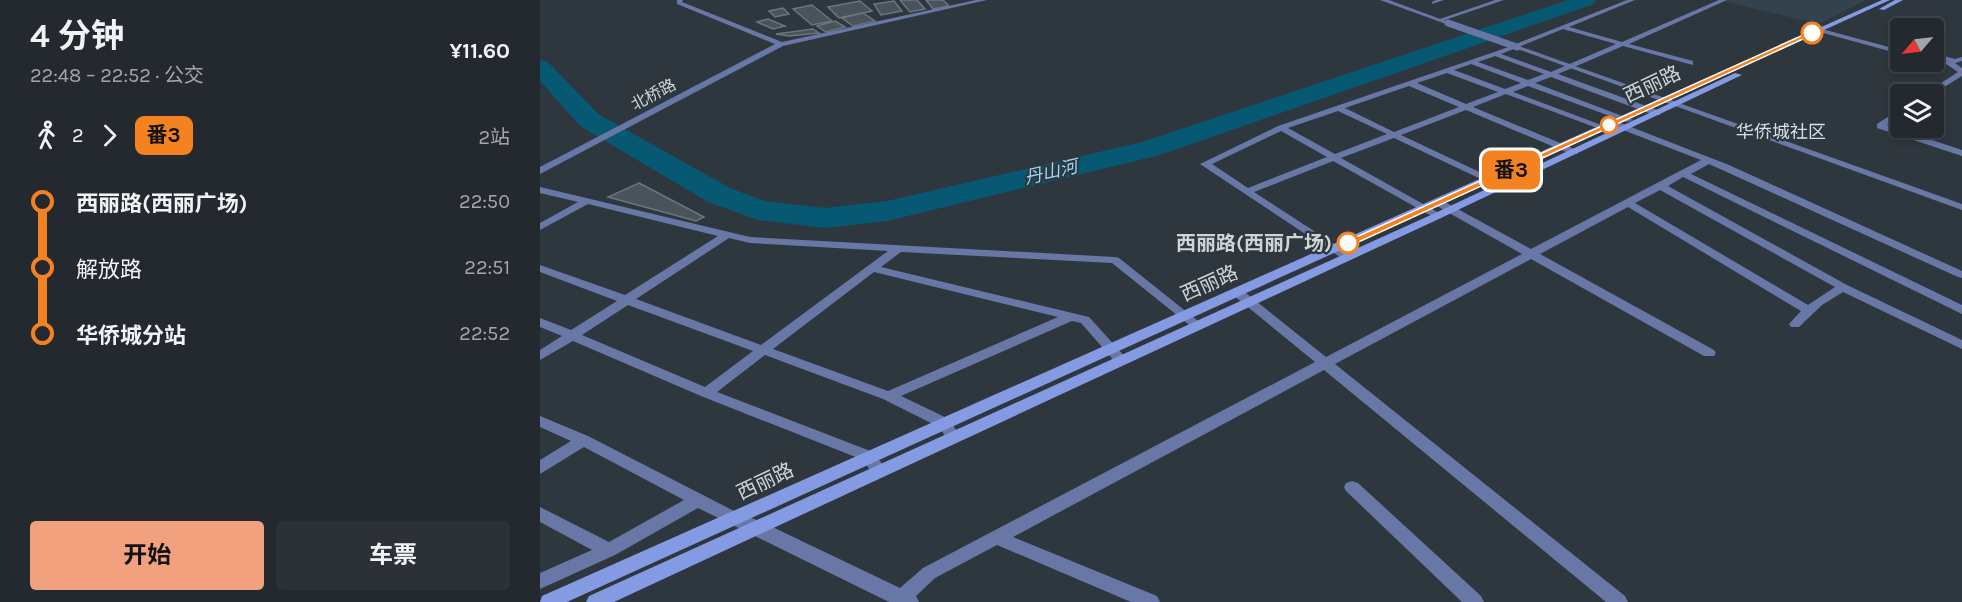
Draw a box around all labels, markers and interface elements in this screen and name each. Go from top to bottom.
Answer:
text: 4 分钟 [30,17,124,55]
north arrow [1890,18,1944,72]
map controls [1890,18,1944,138]
unlabelled marker [1801,22,1823,44]
text: ¥11.60 [449,38,510,64]
street label: 西丽路 [1620,61,1684,108]
text: 22:48 – 22:52 · 公交 [30,64,204,87]
street label: 北桥路 [628,75,679,114]
button: layers [1890,84,1944,138]
unlabelled marker [1600,116,1618,134]
icon: walk [30,119,63,152]
icon: forward [93,119,126,152]
district label: 华侨城社区 [1736,121,1826,143]
text: 番3 [147,123,181,147]
text: 2 [72,124,84,147]
text: 2站 [478,126,510,149]
line badge: 番3 [1484,150,1538,190]
water label: 丹山河 [1022,155,1083,189]
text: 番3 [1494,158,1528,182]
text: 22:50 [459,190,510,213]
text: 西丽路(西丽广场) [76,191,248,217]
place label: 西丽路(西丽广场) [1176,232,1332,255]
marker: 西丽路(西丽广场) [1337,232,1359,254]
text: 22:51 [464,256,510,279]
text: 解放路 [76,257,142,283]
street label: 西丽路 [1177,261,1241,306]
text: 22:52 [459,322,510,345]
text: 华侨城分站 [76,323,186,349]
street label: 西丽路 [733,458,797,505]
button: 开始 [30,521,264,590]
button: 车票 [276,521,510,590]

